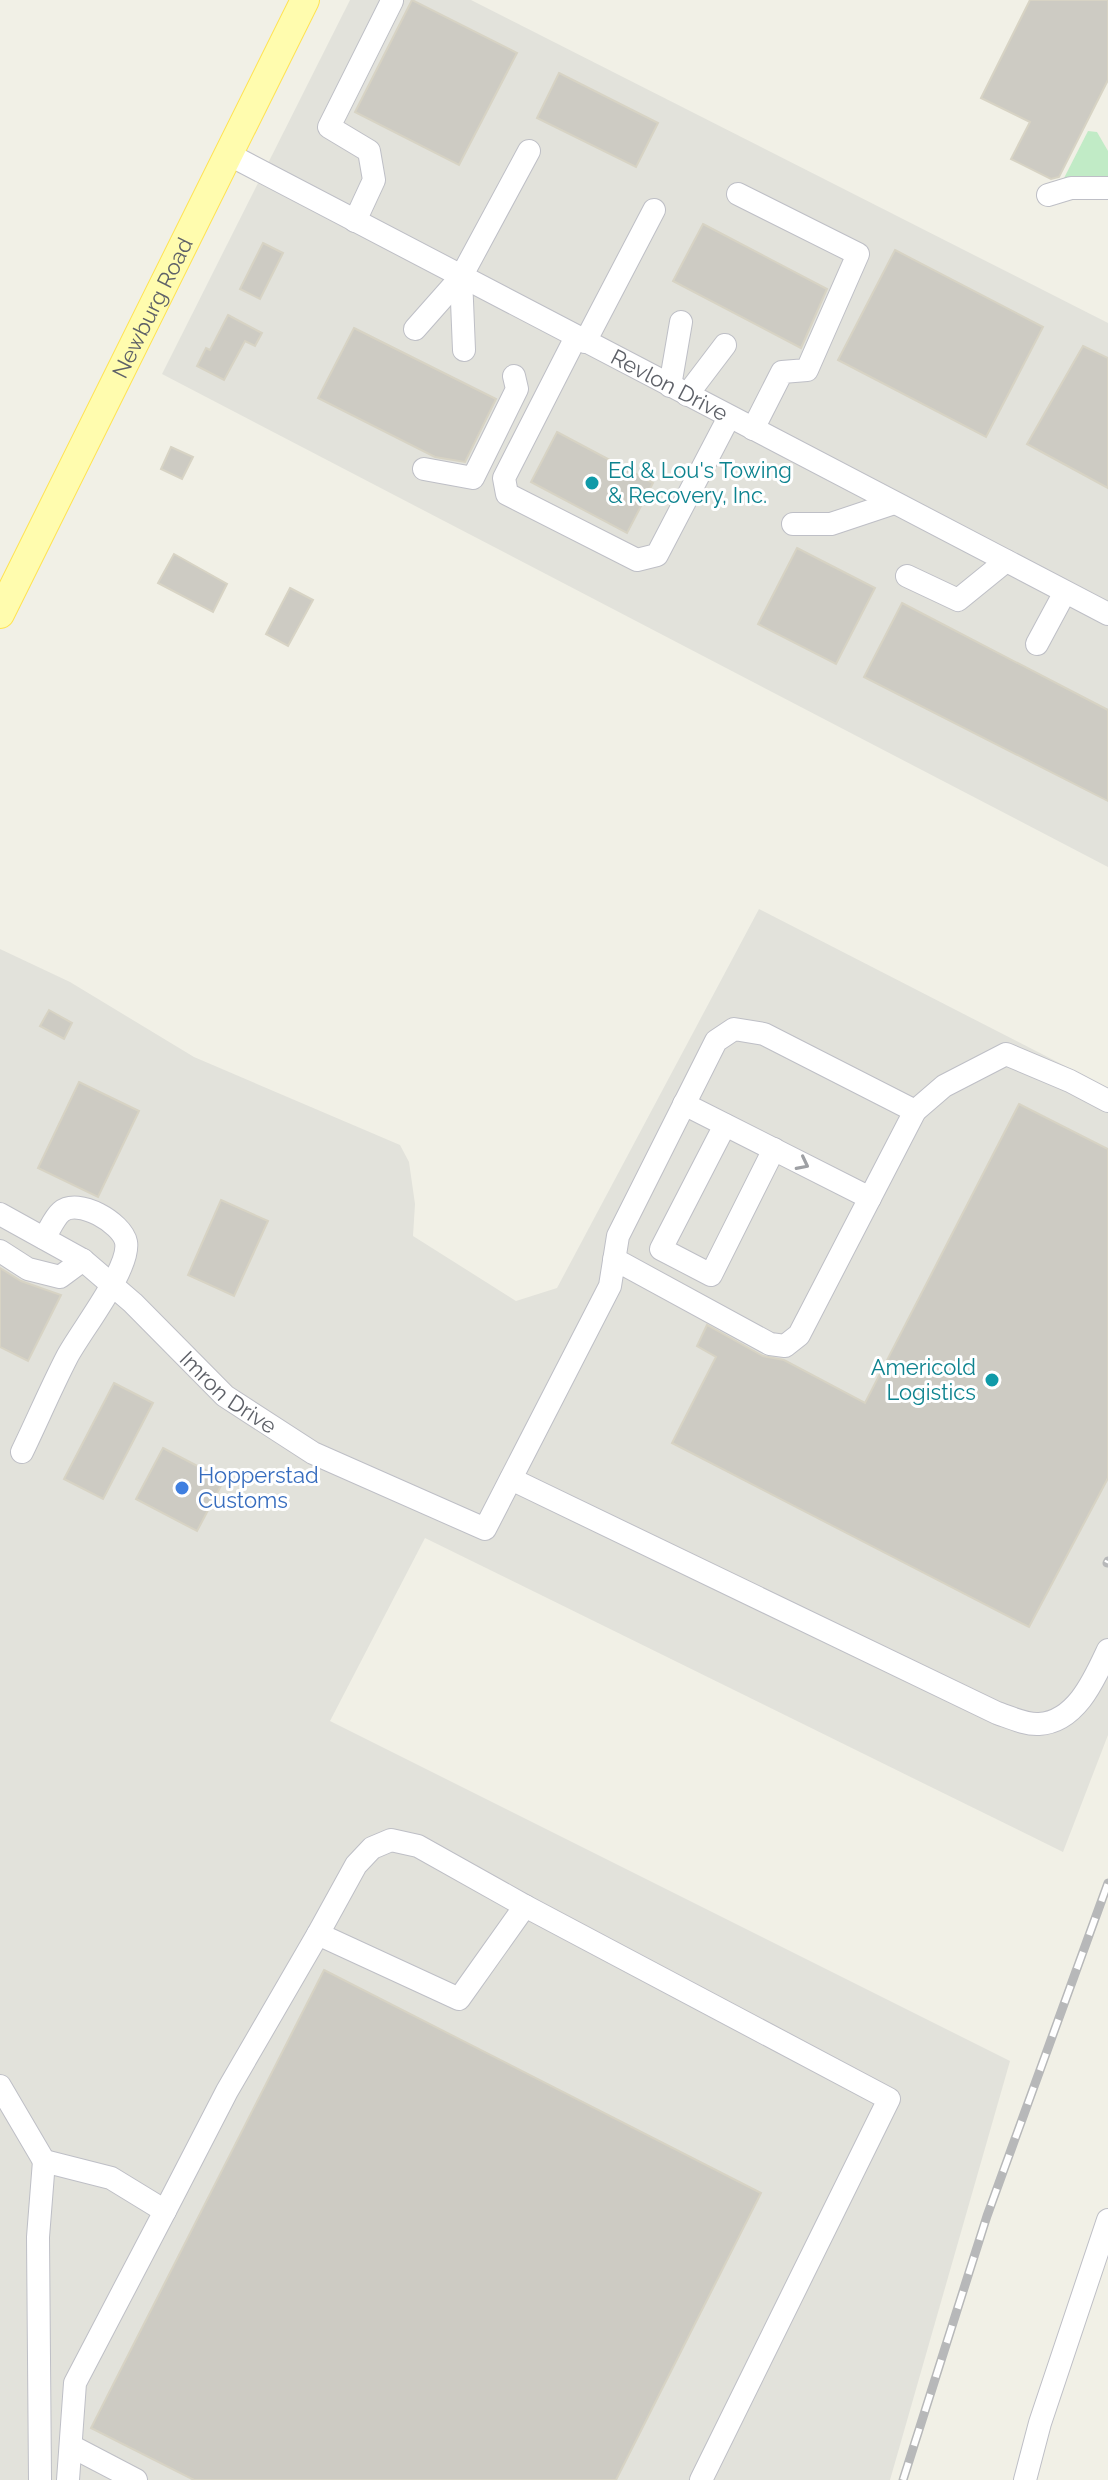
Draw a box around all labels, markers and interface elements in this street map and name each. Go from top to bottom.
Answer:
street label: Newburg Road [106,233,198,382]
street label: Revlon Drive [607,344,733,426]
place label: Ed & Lou's Towing & Recovery, Inc. [608,457,792,508]
marker: Ed & Lou's Towing & Recovery, Inc. [583,474,601,492]
one-way arrow [795,1154,810,1170]
street label: Imron Drive [175,1345,282,1439]
place label: Americold Logistics [871,1354,976,1405]
marker: Americold Logistics [983,1371,1001,1389]
place label: Hopperstad Customs [198,1462,319,1513]
marker: Hopperstad Customs [173,1479,191,1497]

